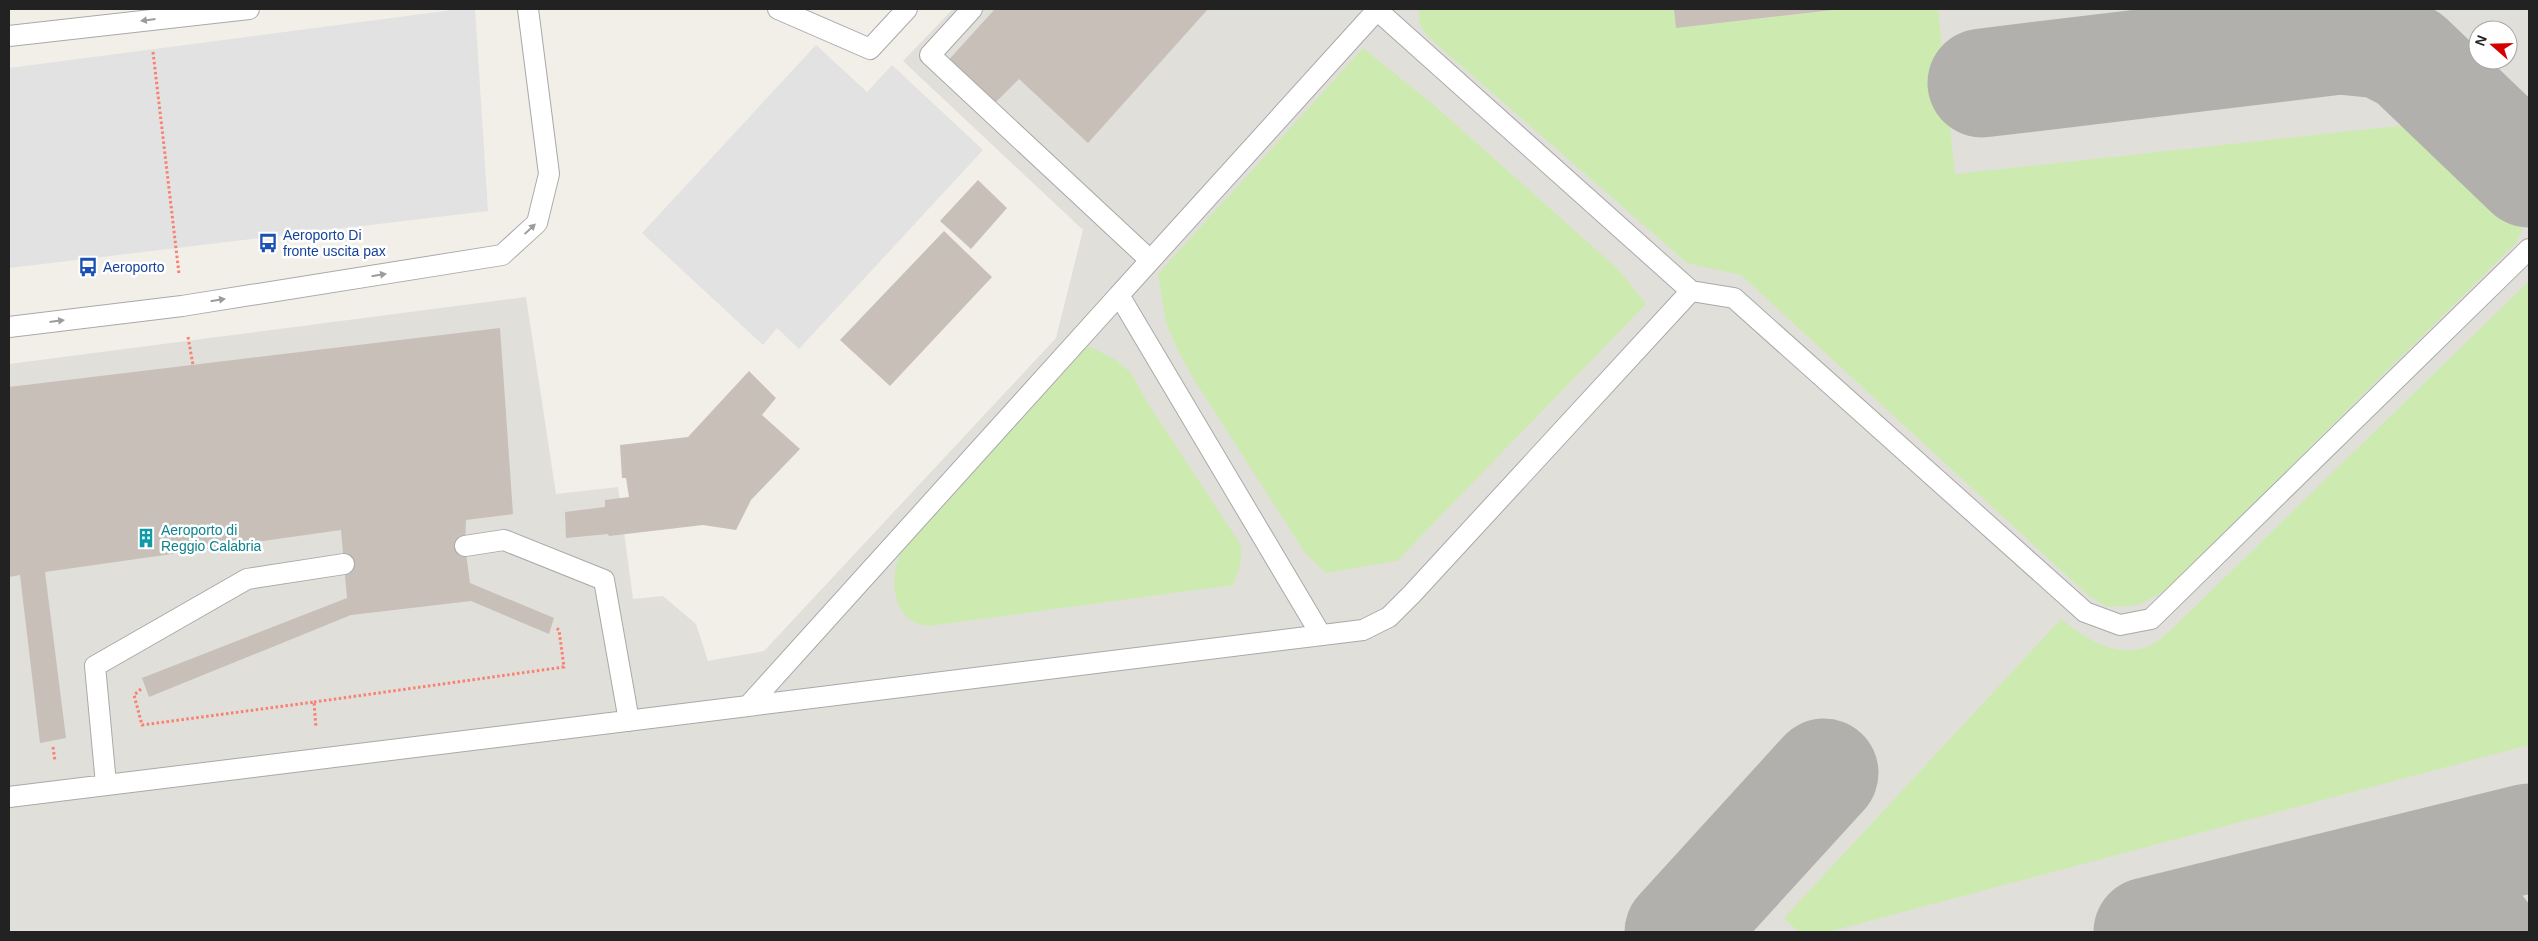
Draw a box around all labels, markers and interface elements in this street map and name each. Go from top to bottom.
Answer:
one-way arrow [140,16,156,24]
north arrow [2468,20,2518,70]
text: N [2472,33,2490,48]
one-way arrow [523,223,535,235]
place label: Aeroporto Di fronte uscita pax [283,227,386,259]
bus stop icon: Aeroporto Di fronte uscita pax [257,232,279,254]
bus stop icon: Aeroporto [77,256,99,278]
place label: Aeroporto [103,259,165,275]
one-way arrow [371,270,387,278]
one-way arrow [211,296,227,304]
one-way arrow [49,317,65,325]
place label: Aeroporto di Reggio Calabria [161,522,262,554]
building icon: Aeroporto di Reggio Calabria [135,527,157,549]

